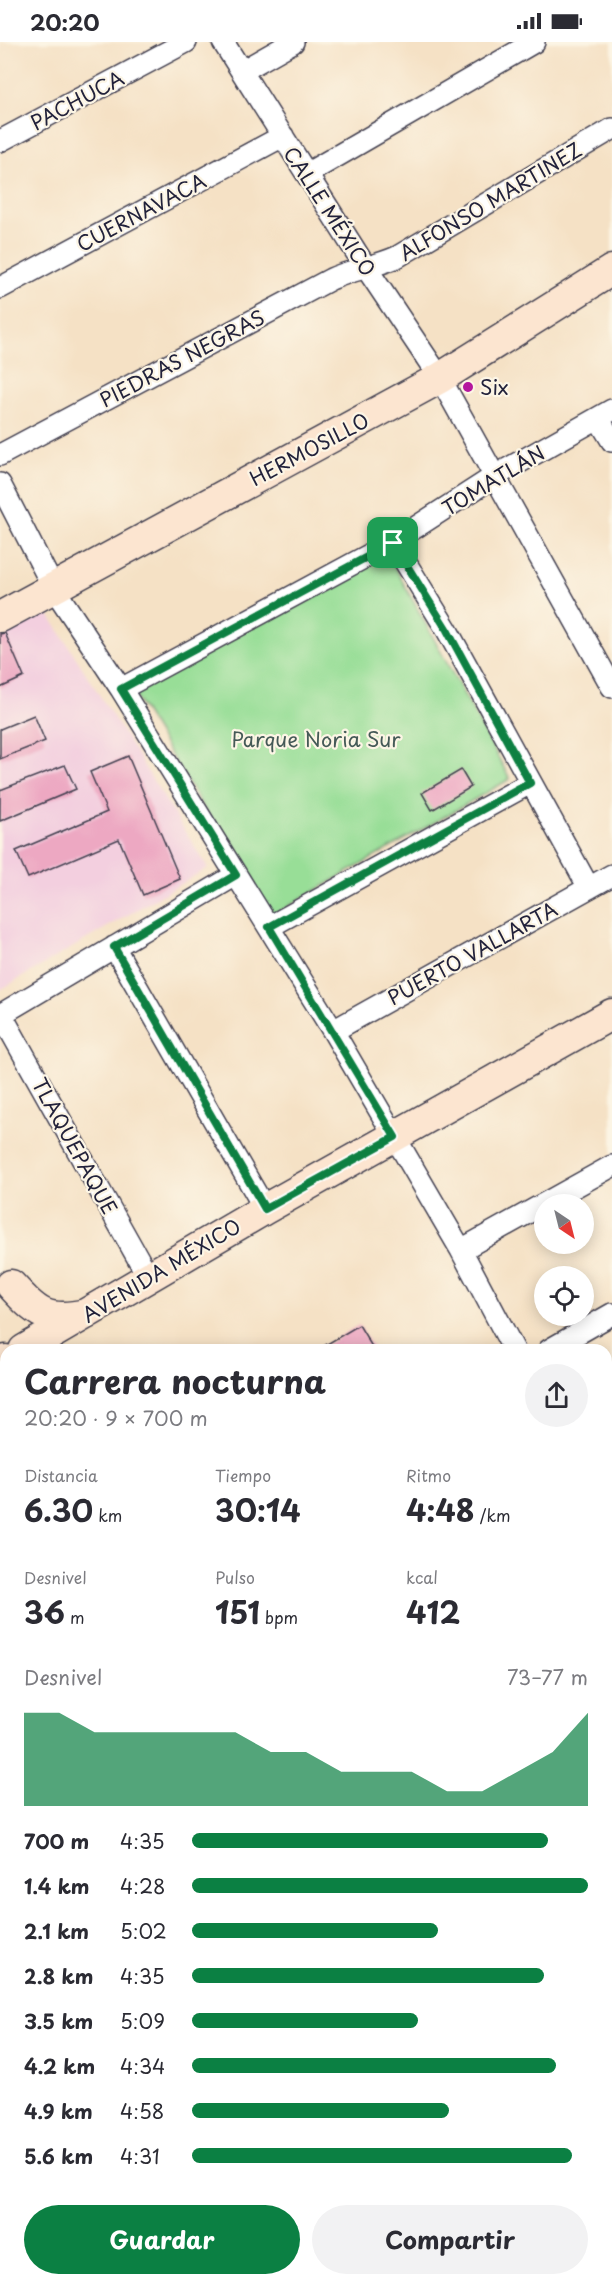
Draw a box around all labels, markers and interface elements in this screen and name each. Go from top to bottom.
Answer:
text: 20:20 [30,5,99,38]
street label: PACHUCA [25,63,129,137]
street label: ALFONSO MARTINEZ [393,134,587,268]
street label: CALLE MÉXICO [277,140,383,282]
street label: CUERNAVACA [71,165,211,259]
street label: PIEDRAS NEGRAS [94,302,270,414]
place label: Six [480,372,509,402]
marker: Six [461,380,475,394]
street label: HERMOSILLO [244,405,374,493]
street label: TOMATLÁN [436,437,550,523]
pin [367,517,418,568]
icon: arrive [376,526,409,559]
park label: Parque Noria Sur [232,724,401,754]
street label: PUERTO VALLARTA [382,894,562,1012]
street label: TLAQUEPAQUE [25,1072,125,1220]
north arrow [534,1194,594,1254]
map controls [534,1194,594,1326]
street label: AVENIDA MÉXICO [76,1211,246,1329]
button: locate [534,1266,594,1326]
text: Carrera nocturna [24,1355,326,1405]
button: share [525,1364,588,1427]
text: 20:20 · 9 × 700 m [24,1403,208,1433]
text: Distancia [24,1463,98,1487]
text: Tiempo [215,1463,271,1487]
text: Ritmo [406,1463,451,1487]
text: 6.30 [24,1487,93,1532]
text: 30:14 [215,1487,301,1532]
text: 4:48 [406,1487,475,1532]
text: km [93,1503,122,1527]
text: /km [475,1503,510,1527]
text: Desnivel [24,1565,86,1589]
text: Pulso [215,1565,255,1589]
text: kcal [406,1565,438,1589]
text: 36 [24,1589,65,1634]
text: 151 [215,1589,260,1634]
text: 412 [406,1589,460,1634]
text: m [65,1605,85,1629]
text: bpm [260,1605,298,1629]
text: Desnivel [24,1662,102,1692]
text: 73–77 m [507,1662,588,1692]
text: 700 m [24,1826,89,1856]
text: 4:35 [120,1826,165,1856]
text: 1.4 km [24,1871,90,1901]
text: 4:28 [120,1871,166,1901]
text: 2.1 km [24,1916,89,1946]
text: 5:02 [120,1916,167,1946]
text: 2.8 km [24,1961,93,1991]
text: 4:35 [120,1961,165,1991]
text: 3.5 km [24,2006,93,2036]
text: 5:09 [120,2006,165,2036]
text: 4.2 km [24,2051,95,2081]
text: 4:34 [120,2051,165,2081]
text: 4.9 km [24,2096,93,2126]
text: 4:58 [120,2096,164,2126]
text: 5.6 km [24,2141,93,2171]
text: 4:31 [120,2141,160,2171]
button: Guardar [24,2205,300,2274]
button: Compartir [312,2205,588,2274]

